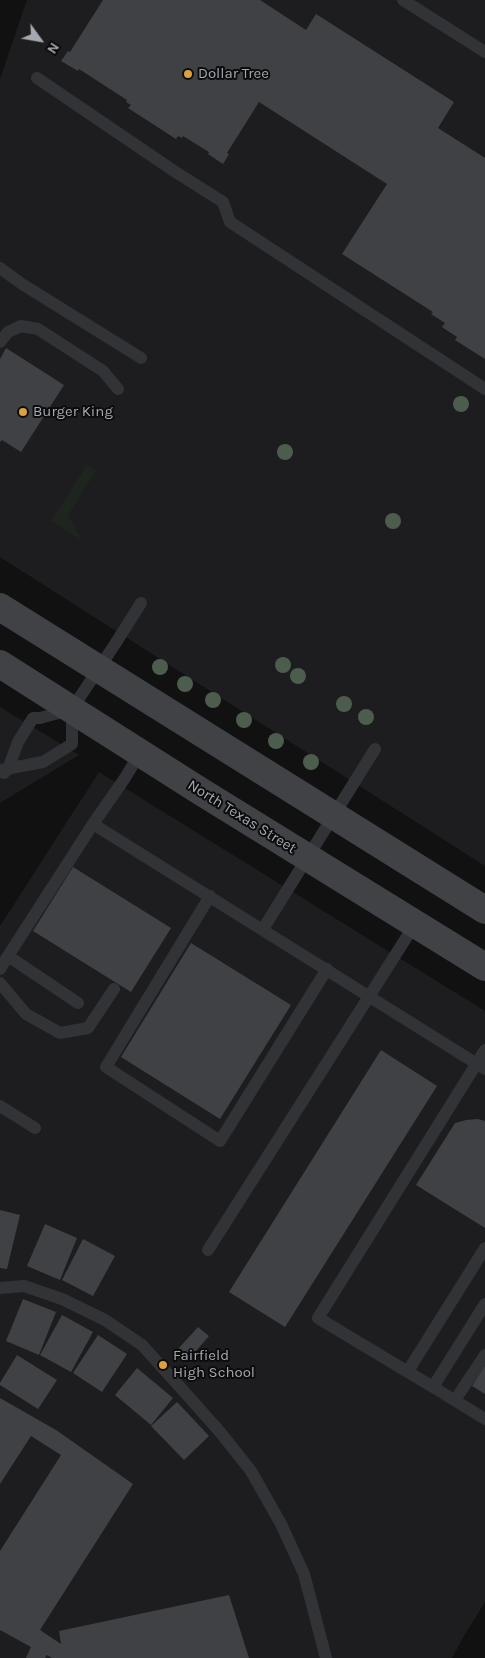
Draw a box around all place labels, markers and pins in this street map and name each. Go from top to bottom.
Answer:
place label: Dollar Tree [198,65,269,83]
marker: Dollar Tree [182,68,194,80]
place label: Burger King [33,403,113,421]
marker: Burger King [17,406,29,418]
place label: Fairfield High School [173,1347,255,1382]
marker: Fairfield High School [157,1359,169,1371]

